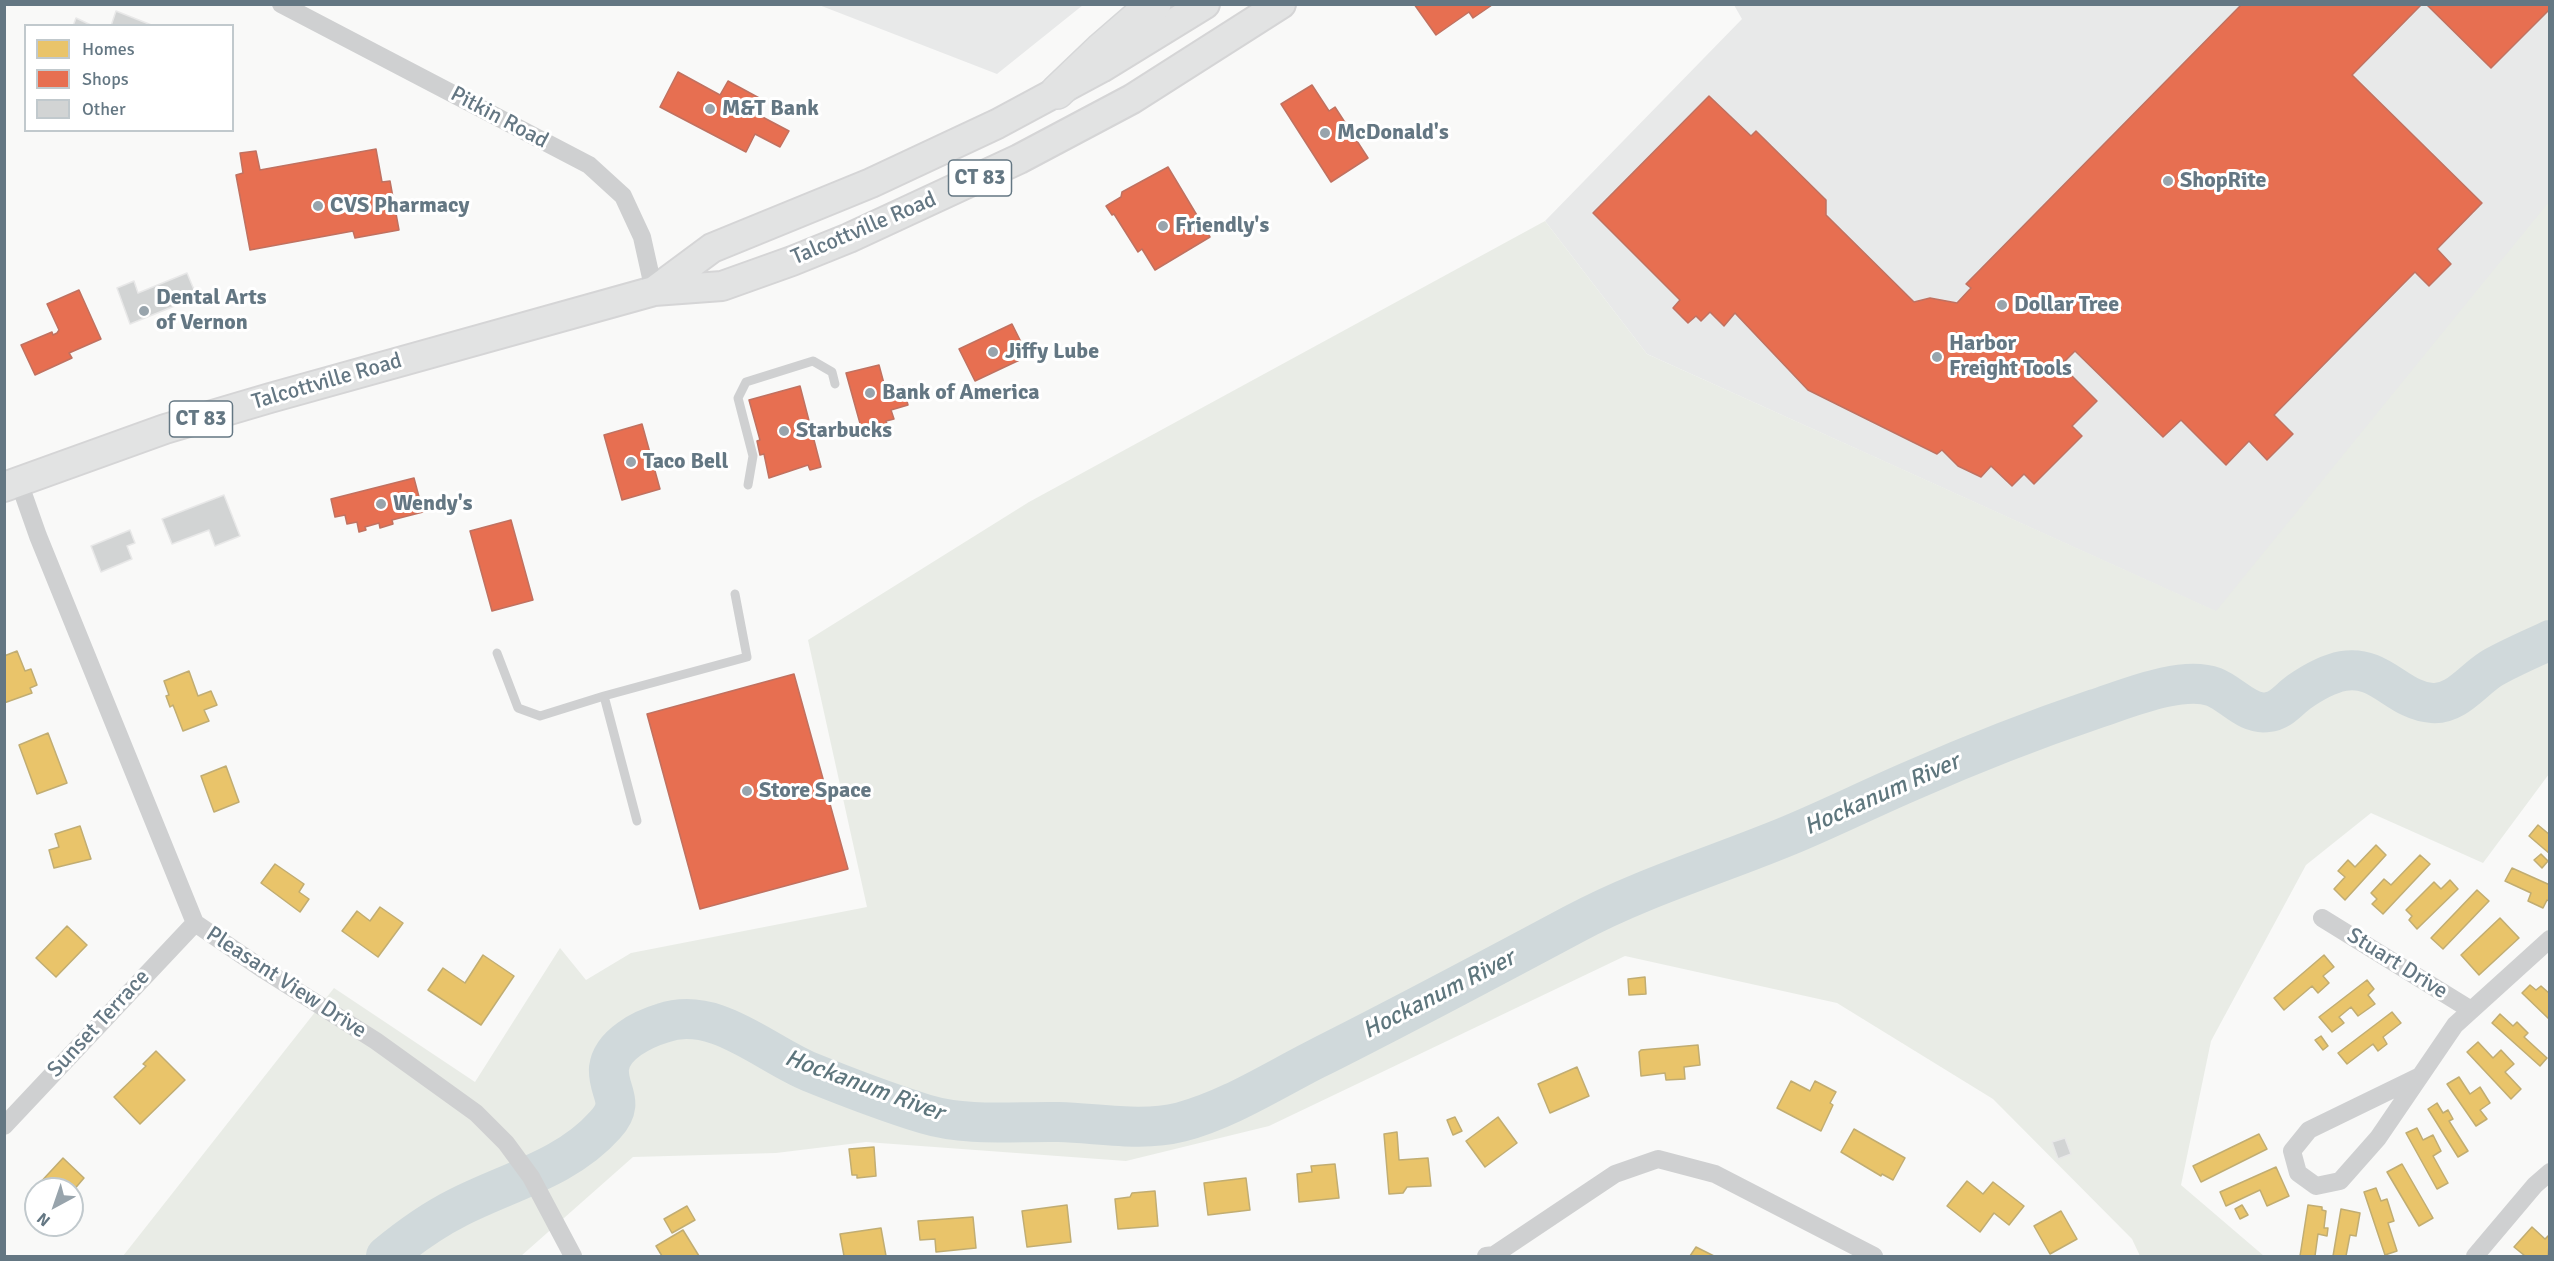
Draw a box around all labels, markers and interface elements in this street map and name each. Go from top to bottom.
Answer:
legend [24,24,234,132]
text: Homes [82,38,135,60]
text: Shops [82,68,129,90]
street label: Pitkin Road [446,81,552,155]
place label: M&T Bank [722,96,819,122]
text: Other [82,98,126,120]
marker: M&T Bank [703,102,717,116]
place label: McDonald's [1337,120,1449,146]
marker: McDonald's [1318,126,1332,140]
road number: CT 83 [948,160,1012,196]
place label: ShopRite [2180,168,2266,194]
marker: ShopRite [2161,174,2175,188]
street label: Talcottville Road [788,187,940,271]
place label: CVS Pharmacy [330,193,469,219]
marker: CVS Pharmacy [311,199,325,213]
place label: Friendly's [1175,213,1269,239]
marker: Friendly's [1156,219,1170,233]
place label: Dental Arts of Vernon [156,285,266,336]
place label: Dollar Tree [2014,292,2119,318]
marker: Dollar Tree [1995,298,2009,312]
marker: Dental Arts of Vernon [137,304,151,318]
place label: Harbor Freight Tools [1949,331,2072,382]
place label: Jiffy Lube [1005,339,1099,365]
marker: Jiffy Lube [986,345,1000,359]
street label: Talcottville Road [249,348,405,416]
marker: Harbor Freight Tools [1930,350,1944,364]
place label: Bank of America [882,380,1040,406]
marker: Bank of America [863,386,877,400]
road number: CT 83 [170,401,232,437]
place label: Starbucks [796,418,892,444]
marker: Starbucks [777,424,791,438]
place label: Taco Bell [643,449,728,475]
marker: Taco Bell [624,455,638,469]
place label: Wendy's [393,491,473,517]
marker: Wendy's [374,497,388,511]
water label: Hockanum River [1800,748,1964,842]
place label: Store Space [759,778,871,804]
marker: Store Space [740,784,754,798]
street label: Pleasant View Drive [201,921,371,1045]
street label: Stuart Drive [2342,923,2452,1005]
water label: Hockanum River [1358,944,1520,1046]
street label: Sunset Terrace [42,965,156,1083]
water label: Hockanum River [781,1044,947,1128]
north arrow [24,1177,84,1237]
text: N [33,1208,54,1231]

